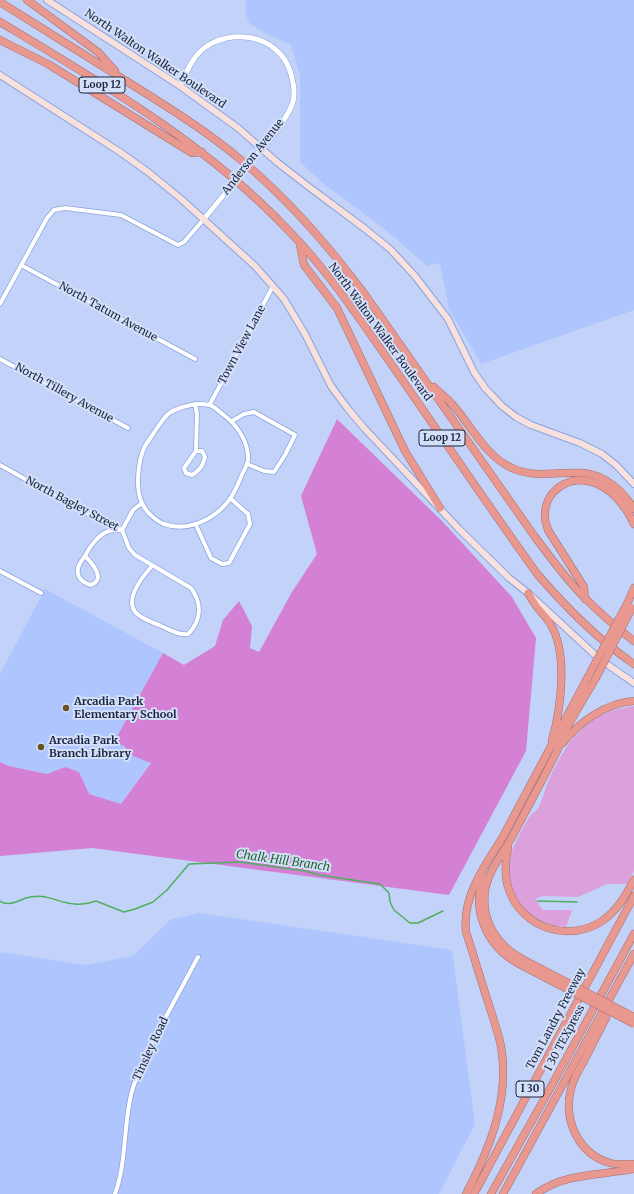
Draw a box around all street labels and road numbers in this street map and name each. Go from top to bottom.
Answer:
street label: North Walton Walker Boulevard [82,7,228,111]
road number: Loop 12 [79,77,125,93]
street label: Anderson Avenue [219,116,287,198]
street label: North Walton Walker Boulevard [325,260,435,404]
street label: North Tatum Avenue [57,279,159,345]
street label: Town View Lane [216,303,268,387]
street label: North Tillery Avenue [13,360,115,426]
road number: Loop 12 [419,430,465,446]
street label: North Bagley Street [23,474,121,534]
street label: Tom Landry Freeway [524,966,588,1072]
street label: I 30 TEXpress [542,1003,588,1073]
street label: Tinsley Road [131,1015,171,1083]
road number: I 30 [516,1081,544,1097]

